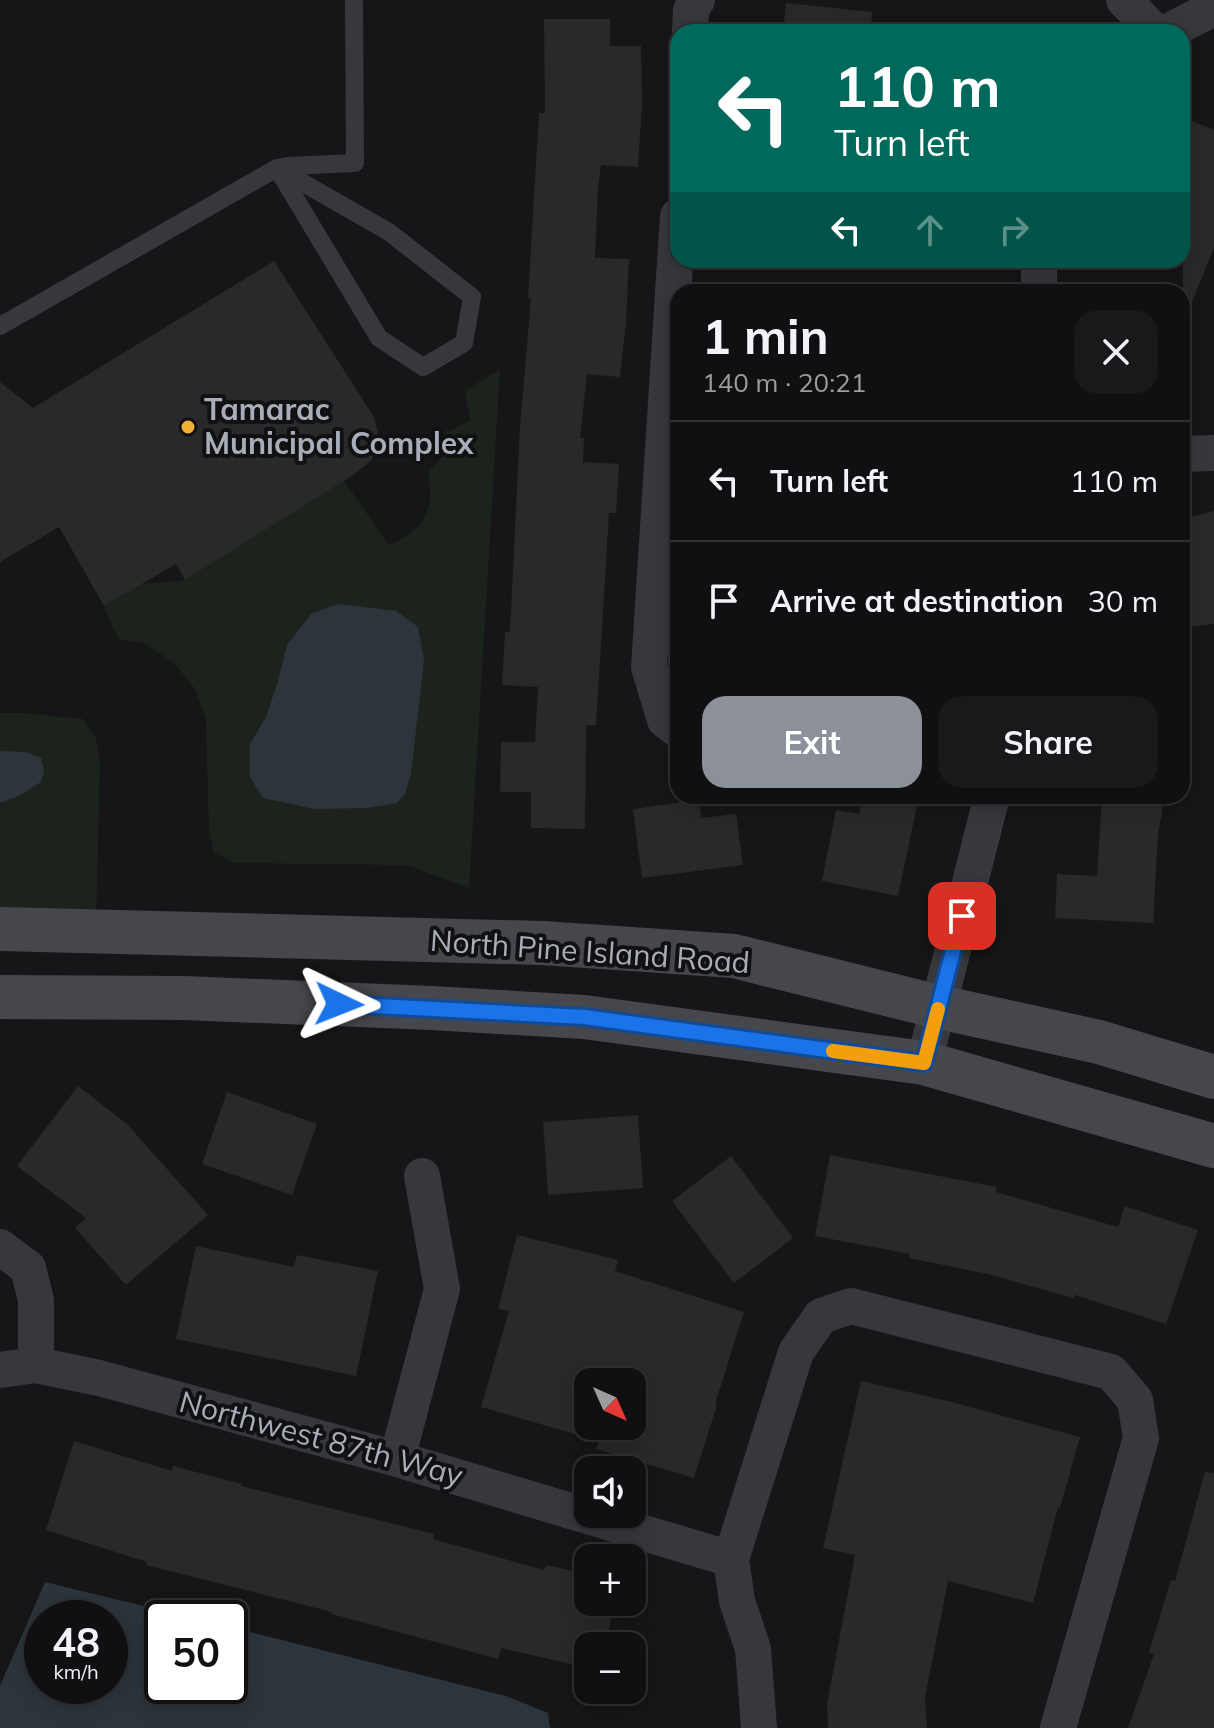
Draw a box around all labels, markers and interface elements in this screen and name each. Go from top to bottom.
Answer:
text: 110 m [834,51,1001,121]
icon: left [702,56,806,160]
text: Turn left [834,120,970,165]
icon: left [824,208,868,252]
icon: ahead [908,208,952,252]
icon: right [992,208,1036,252]
text: 1 min [702,306,829,366]
button: close [1074,310,1158,394]
text: 140 m · 20:21 [702,366,866,399]
place label: Tamarac Municipal Complex [204,390,474,462]
marker: Tamarac Municipal Complex [179,418,197,436]
icon: left [702,459,746,503]
text: Turn left [770,462,888,500]
text: 110 m [1070,462,1158,500]
icon: arrive [702,579,746,623]
text: Arrive at destination [770,582,1064,620]
text: 30 m [1088,582,1158,620]
button: Exit [702,696,922,788]
button: Share [938,696,1158,788]
pin [928,882,996,950]
icon: arrive [940,894,984,938]
street label: North Pine Island Road [429,921,751,981]
position arrow [297,962,381,1046]
north arrow [574,1368,646,1440]
map controls [574,1368,646,1704]
street label: Northwest 87th Way [175,1382,467,1494]
button: sound [574,1456,646,1528]
button: + [574,1544,646,1616]
speed limit sign: 50 [144,1600,248,1704]
text: 48 [52,1617,100,1667]
button: − [574,1632,646,1704]
text: km/h [53,1659,99,1684]

